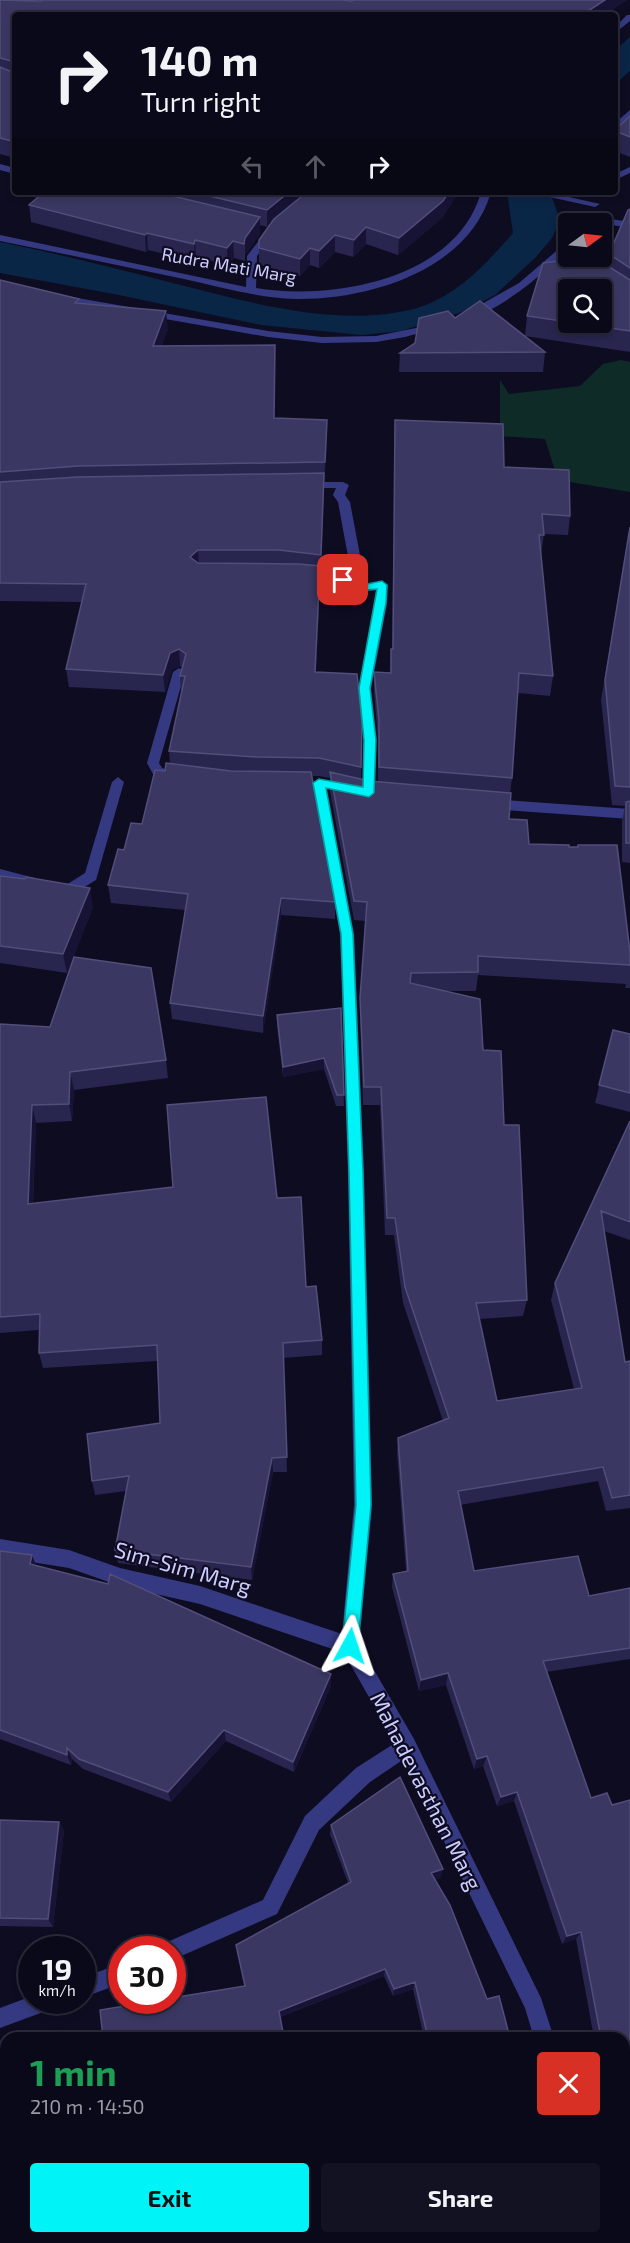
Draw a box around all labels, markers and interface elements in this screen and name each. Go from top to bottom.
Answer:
text: 140 m [141,34,258,84]
icon: right [42,36,120,114]
text: Turn right [141,85,261,117]
icon: left [236,150,269,183]
icon: ahead [299,150,332,183]
icon: right [362,150,395,183]
north arrow [558,213,612,267]
map controls [558,213,612,333]
street label: Rudra Mati Marg [160,242,298,288]
button: search [558,279,612,333]
pin [317,554,368,605]
icon: arrive [326,563,359,596]
street label: Sim-Sim Marg [112,1535,255,1599]
position arrow [318,1614,382,1678]
street label: Mahadevasthan Marg [366,1687,488,1894]
speed limit sign: 30 [108,1936,186,2014]
text: 19 [42,1950,72,1986]
text: km/h [38,1981,76,1999]
text: 1 min [30,2050,117,2093]
button: close [537,2052,600,2115]
text: 210 m · 14:50 [30,2094,145,2118]
button: Exit [30,2163,309,2232]
button: Share [321,2163,600,2232]

